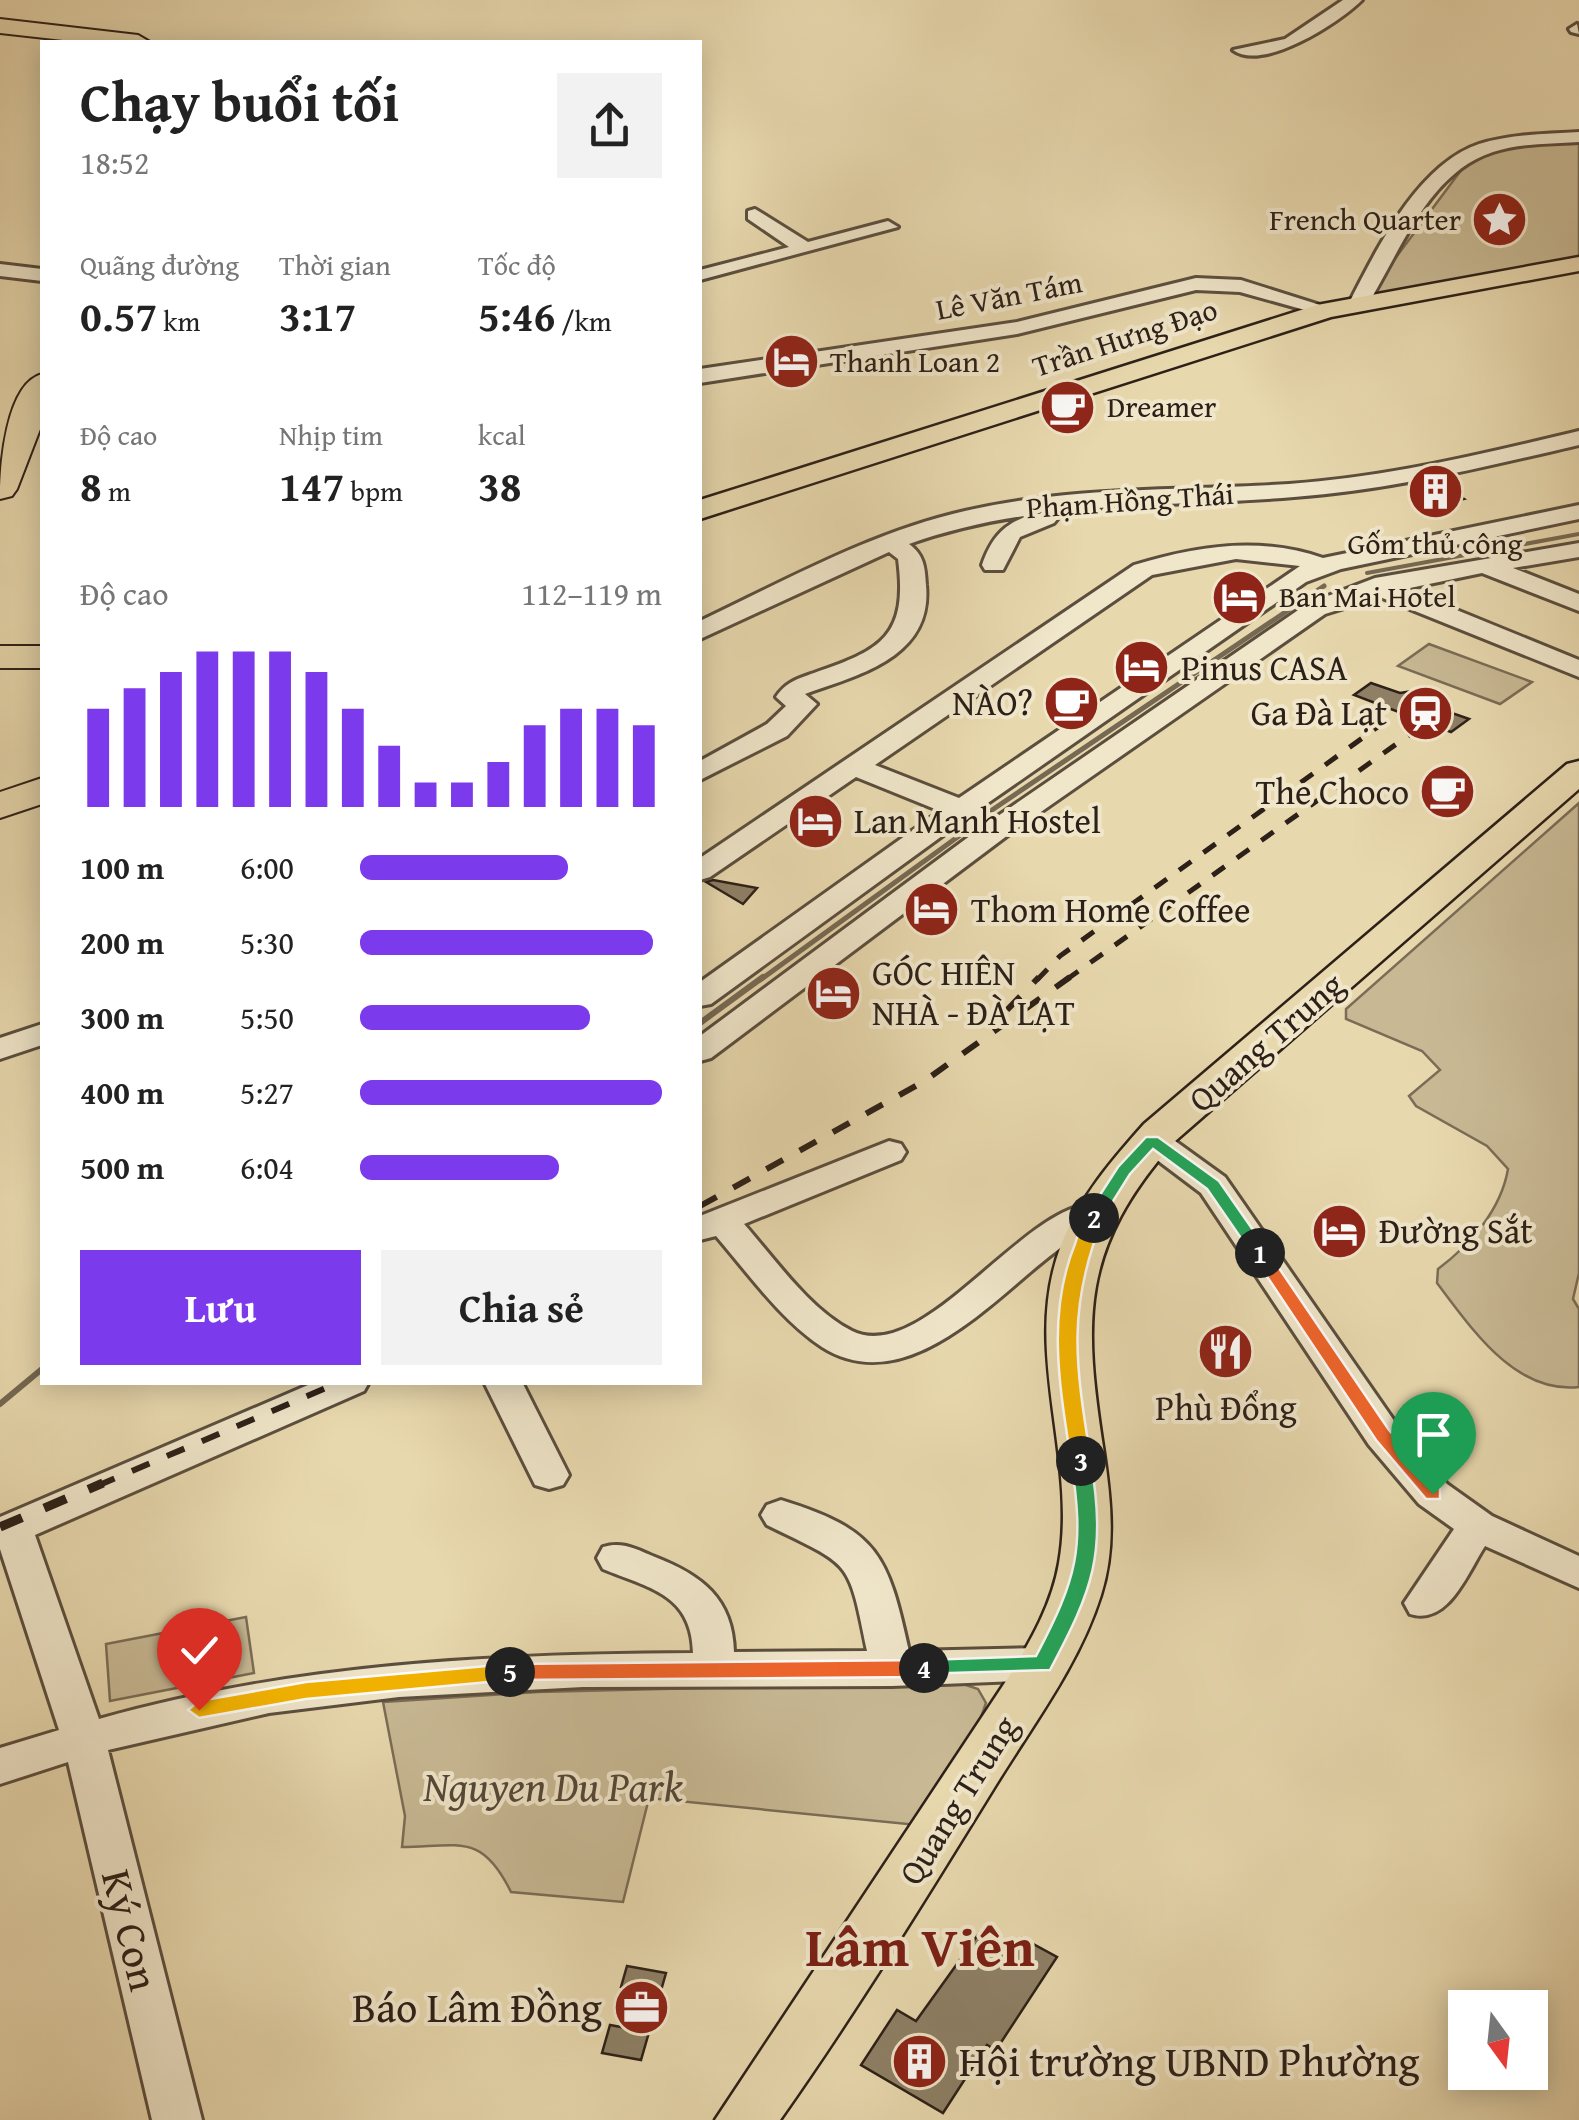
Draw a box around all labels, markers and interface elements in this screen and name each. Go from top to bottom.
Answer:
text: Chạy buổi tối [80,61,399,141]
button: share [557,73,662,178]
text: 18:52 [80,139,149,186]
place icon: French Quarter [1470,190,1530,250]
place label: French Quarter [1269,197,1461,241]
text: Quãng đường [80,244,239,285]
text: Thời gian [279,244,391,285]
text: Tốc độ [478,244,556,285]
street label: Lê Văn Tám [932,259,1086,331]
text: 0.57 [80,285,157,346]
text: 3:17 [279,285,356,346]
text: 5:46 [478,285,555,346]
street label: Trần Hưng Đạo [1027,286,1223,388]
text: km [157,300,200,341]
text: /km [555,300,612,341]
hotel icon: Thanh Loan 2 [761,332,821,392]
place label: Thanh Loan 2 [830,339,1000,383]
cafe icon: Dreamer [1038,377,1098,437]
place label: Dreamer [1107,384,1216,428]
text: Độ cao [80,414,157,455]
text: Nhịp tim [279,414,383,455]
text: kcal [478,414,526,455]
text: 8 [80,455,102,516]
text: 147 [279,455,344,516]
text: 38 [478,455,522,516]
building icon: Gốm thủ công [1405,461,1465,521]
text: m [102,470,131,511]
text: bpm [344,470,403,511]
street label: Phạm Hồng Thái [1025,471,1235,529]
place label: Gốm thủ công [1348,521,1522,565]
hotel icon: Ban Mai Hotel [1210,567,1270,627]
text: Độ cao [80,570,168,617]
text: 112–119 m [521,570,662,617]
place label: Ban Mai Hotel [1279,574,1456,618]
hotel icon: Pinus CASA [1112,638,1172,698]
place label: Pinus CASA [1181,642,1347,693]
cafe icon: NÀO? [1042,673,1102,733]
place label: NÀO? [952,677,1033,728]
station icon: Ga Đà Lạt [1396,683,1456,743]
place label: Ga Đà Lạt [1251,687,1387,738]
cafe icon: The Choco [1418,762,1478,822]
place label: The Choco [1256,766,1409,817]
hotel icon: Lan Manh Hostel [785,791,845,851]
place label: Lan Manh Hostel [854,795,1101,846]
text: 100 m [80,844,164,891]
text: 6:00 [240,844,294,891]
hotel icon: Thom Home Coffee [902,880,962,940]
place label: Thom Home Coffee [971,884,1250,935]
text: 200 m [80,919,164,966]
text: 5:30 [240,919,294,966]
place label: GÓC HIÊN NHÀ - ĐÀ LẠT [872,947,1075,1038]
street label: Quang Trung [1177,959,1355,1124]
hotel icon: GÓC HIÊN NHÀ - ĐÀ LẠT [803,963,863,1023]
text: 300 m [80,994,164,1041]
text: 5:50 [240,994,294,1041]
text: 400 m [80,1069,164,1116]
text: 5:27 [240,1069,294,1116]
text: 500 m [80,1144,164,1191]
text: 6:04 [240,1144,294,1191]
pin: 2 [1069,1193,1119,1243]
text: 2 [1087,1197,1101,1238]
hotel icon: Đường Sắt [1310,1201,1370,1261]
place label: Đường Sắt [1379,1205,1533,1256]
pin: 1 [1235,1228,1285,1278]
text: 1 [1253,1232,1267,1273]
button: Lưu [80,1250,361,1365]
button: Chia sẻ [381,1250,662,1365]
restaurant icon: Phù Đổng [1196,1322,1256,1382]
place label: Phù Đổng [1155,1382,1297,1433]
pin [1391,1392,1476,1495]
icon: arrive [1406,1407,1461,1462]
pin: 3 [1056,1436,1106,1486]
text: 3 [1074,1440,1088,1481]
pin [157,1608,242,1711]
icon: check [172,1623,227,1678]
pin: 4 [899,1643,949,1693]
pin: 5 [485,1647,535,1697]
text: 4 [917,1647,931,1688]
text: 5 [503,1651,517,1692]
street label: Quang Trung [885,1705,1030,1894]
park label: Nguyen Du Park [422,1755,684,1816]
street label: Ký Con [87,1863,176,1997]
district label: Lâm Viên [805,1906,1035,1986]
place label: Báo Lâm Đồng [352,1976,602,2037]
office icon: Báo Lâm Đồng [611,1977,671,2037]
north arrow [1448,1990,1548,2090]
map controls [1448,1990,1548,2090]
place label: Hội trường UBND Phường [959,2030,1419,2091]
building icon: Hội trường UBND Phường [890,2031,950,2091]

